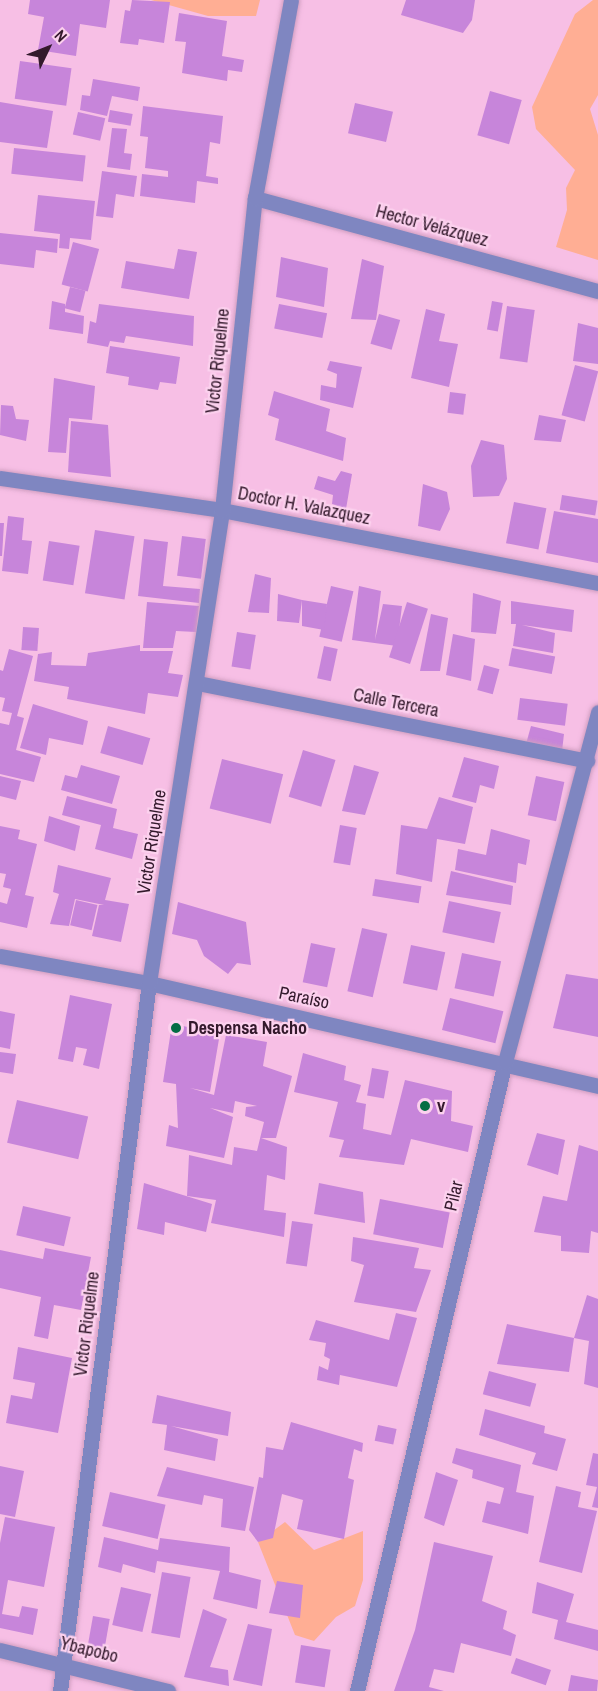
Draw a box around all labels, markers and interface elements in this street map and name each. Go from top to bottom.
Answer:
north arrow [18,18,78,78]
text: N [50,25,72,47]
street label: Hector Velázquez [373,201,491,251]
street label: Victor Riquelme [202,307,234,415]
street label: Doctor H. Valazquez [236,483,372,529]
street label: Calle Tercera [351,684,441,722]
street label: Victor Riquelme [133,788,171,896]
street label: Paraíso [277,982,331,1014]
place label: Despensa Nacho [188,1017,307,1039]
marker: Despensa Nacho [169,1021,183,1035]
place label: v [437,1095,445,1117]
marker: v [418,1099,432,1113]
street label: Pilar [440,1179,468,1213]
street label: Victor Riquelme [70,1270,104,1378]
street label: Ybapobo [58,1632,120,1668]

